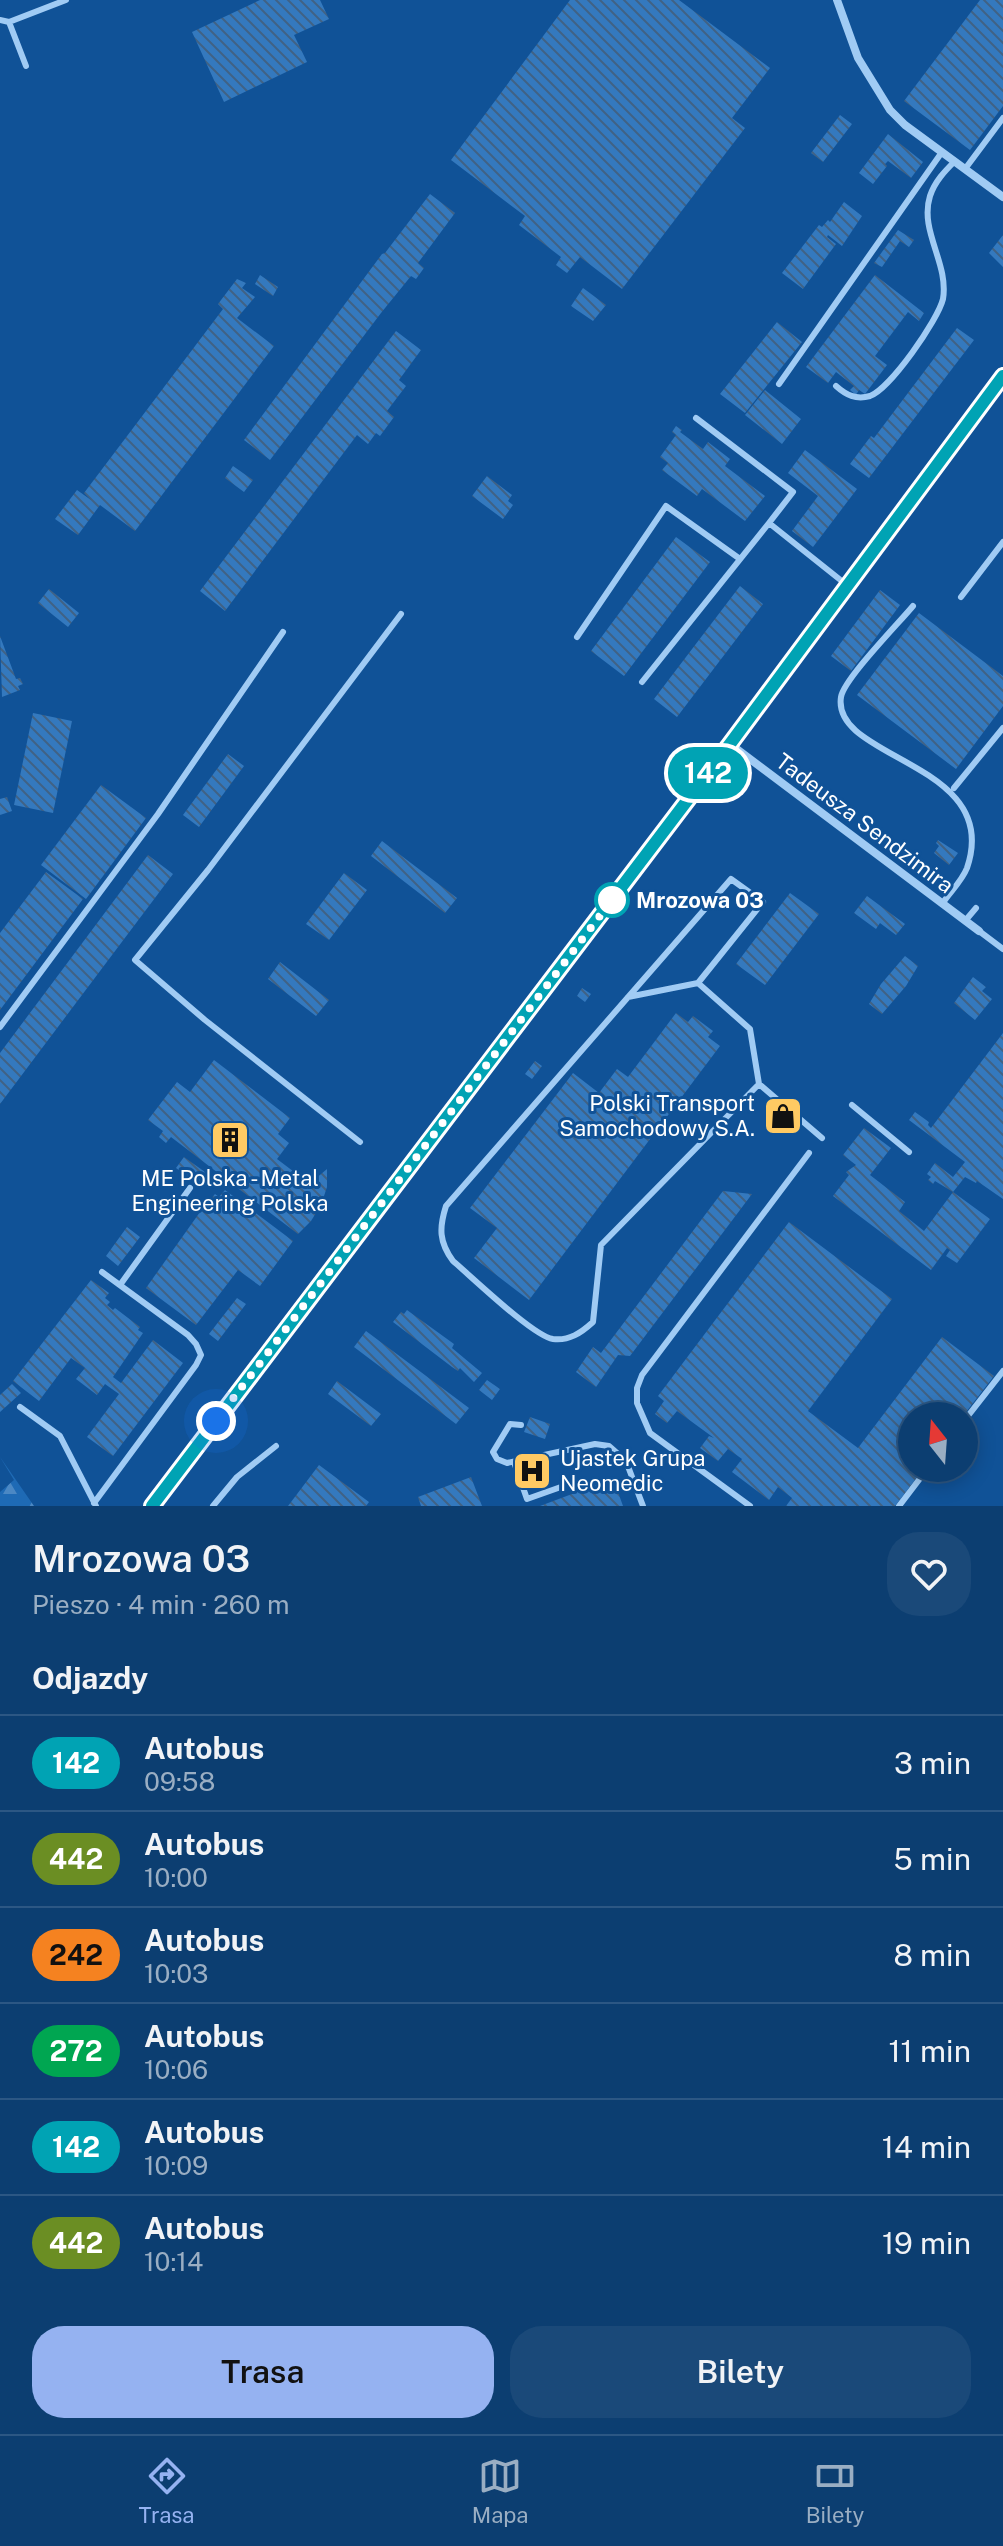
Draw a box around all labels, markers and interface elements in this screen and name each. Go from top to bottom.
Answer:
line badge: 142 [662,747,754,799]
street label: Tadeusza Sendzimira [771,748,959,898]
text: 142 [684,756,732,789]
marker: Mrozowa 03 [595,883,629,917]
place label: Mrozowa 03 [636,887,764,913]
place label: Polski Transport Samochodowy S.A. [559,1090,755,1141]
shop icon: Polski Transport Samochodowy S.A. [762,1095,804,1137]
building icon: ME Polska - Metal Engineering Polska [209,1119,251,1161]
place label: ME Polska - Metal Engineering Polska [132,1165,328,1216]
your location [196,1401,236,1441]
north arrow [898,1402,978,1482]
map controls [898,1402,978,1482]
place label: Ujastek Grupa Neomedic [560,1445,705,1496]
hospital icon: Ujastek Grupa Neomedic [511,1450,553,1492]
button: heart [887,1532,971,1616]
text: Mrozowa 03 [32,1536,250,1581]
text: Pieszo · 4 min · 260 m [32,1589,289,1620]
text: Odjazdy [32,1660,148,1696]
text: Autobus [144,1730,264,1766]
text: 3 min [894,1745,971,1781]
text: 142 [52,1746,100,1779]
text: 09:58 [144,1766,215,1797]
text: Autobus [144,1826,264,1862]
text: 5 min [894,1841,971,1877]
text: 442 [49,1842,103,1875]
text: 10:00 [144,1862,208,1893]
text: Autobus [144,1922,264,1958]
text: 8 min [893,1937,971,1973]
text: 242 [49,1938,103,1971]
text: 10:03 [144,1958,208,1989]
text: Autobus [144,2018,264,2054]
text: 11 min [888,2033,971,2069]
text: 272 [49,2034,103,2067]
text: 10:06 [144,2054,208,2085]
text: Autobus [144,2114,264,2150]
text: 14 min [882,2129,971,2165]
text: 142 [52,2130,100,2163]
text: 10:09 [144,2150,208,2181]
text: Autobus [144,2210,264,2246]
text: 19 min [882,2225,971,2261]
text: 442 [49,2226,103,2259]
text: 10:14 [144,2246,203,2277]
button: Trasa [32,2326,494,2418]
button: Bilety [510,2326,971,2418]
tab: Trasa [139,2454,195,2528]
tab: Mapa [472,2454,528,2528]
tab: Bilety [806,2454,864,2528]

